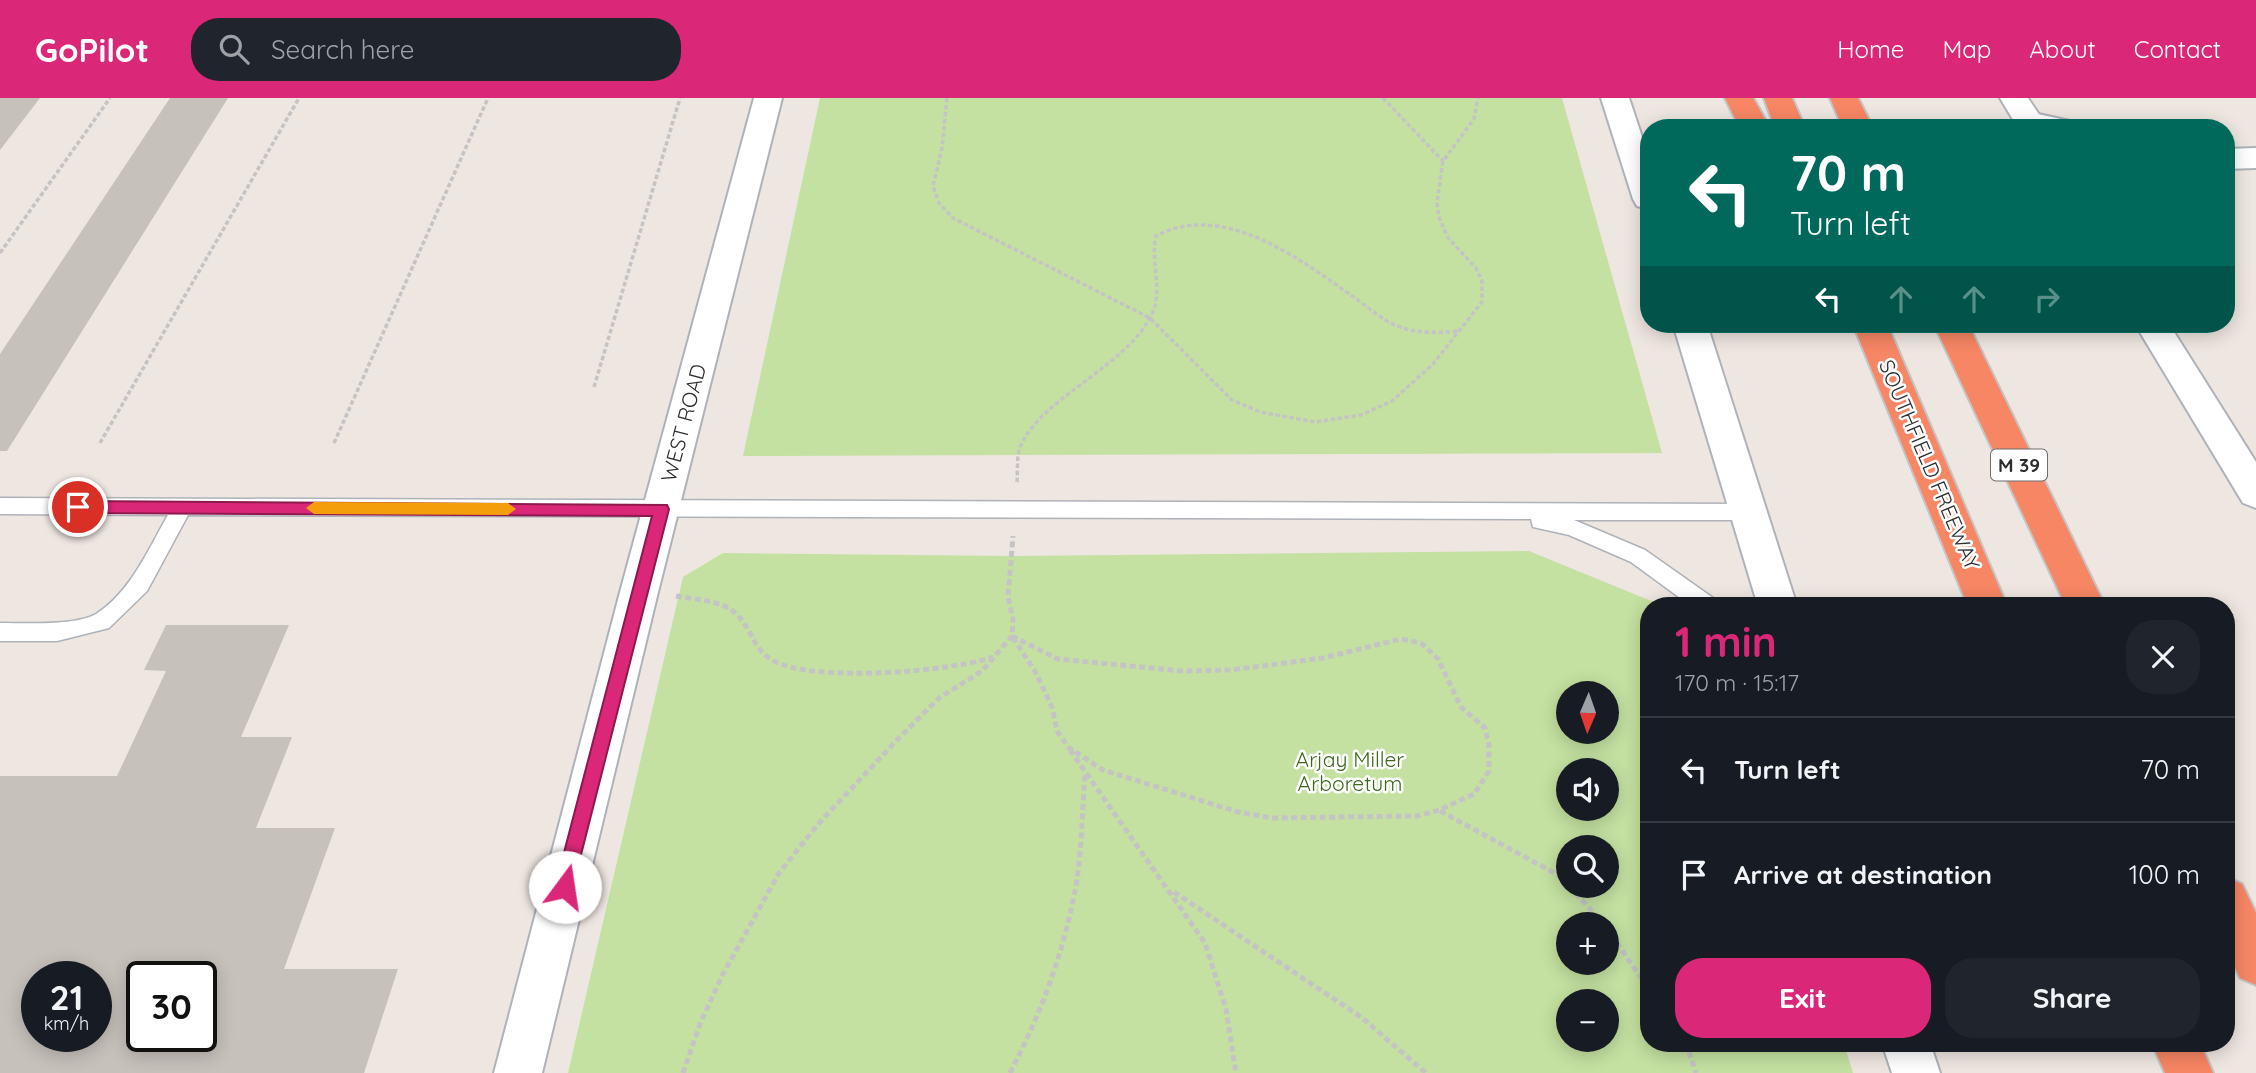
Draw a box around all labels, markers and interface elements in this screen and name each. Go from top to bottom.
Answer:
search box [191,18,681,81]
text: GoPilot [35,29,149,70]
icon: search [215,30,253,68]
text: Search here [271,33,414,66]
text: Home [1837,34,1904,64]
text: Map [1942,34,1991,64]
text: About [2029,34,2096,64]
text: Contact [2134,34,2221,64]
text: 70 m [1790,142,1906,203]
icon: left [1675,147,1766,238]
text: Turn left [1790,203,1911,243]
icon: left [1809,280,1847,318]
icon: ahead [1882,280,1920,318]
icon: ahead [1955,280,1993,318]
icon: right [2028,280,2066,318]
street label: SOUTHFIELD FREEWAY [1874,356,1986,574]
street label: WEST ROAD [655,361,711,485]
road number: M 39 [1991,450,2047,480]
pin [48,477,108,537]
icon: arrive [59,488,97,526]
text: 1 min [1675,615,1777,668]
button: close [2126,620,2200,694]
text: 170 m · 15:17 [1675,668,1799,697]
north arrow [1556,681,1619,744]
map controls [1556,681,1619,1052]
park label: Arjay Miller Arboretum [1296,746,1404,796]
icon: left [1675,751,1713,789]
text: Turn left [1734,753,1841,786]
text: 70 m [2140,753,2200,786]
button: sound [1556,758,1619,821]
button: search [1556,835,1619,898]
position arrow [528,850,602,924]
icon: arrive [1675,856,1713,894]
text: Arrive at destination [1734,858,1992,891]
text: 100 m [2129,858,2200,891]
button: + [1556,912,1619,975]
button: Exit [1675,958,1931,1038]
button: Share [1945,958,2200,1038]
speed limit sign: 30 [126,961,217,1052]
text: 21 [50,975,83,1019]
button: − [1556,989,1619,1052]
text: km/h [44,1012,89,1035]

